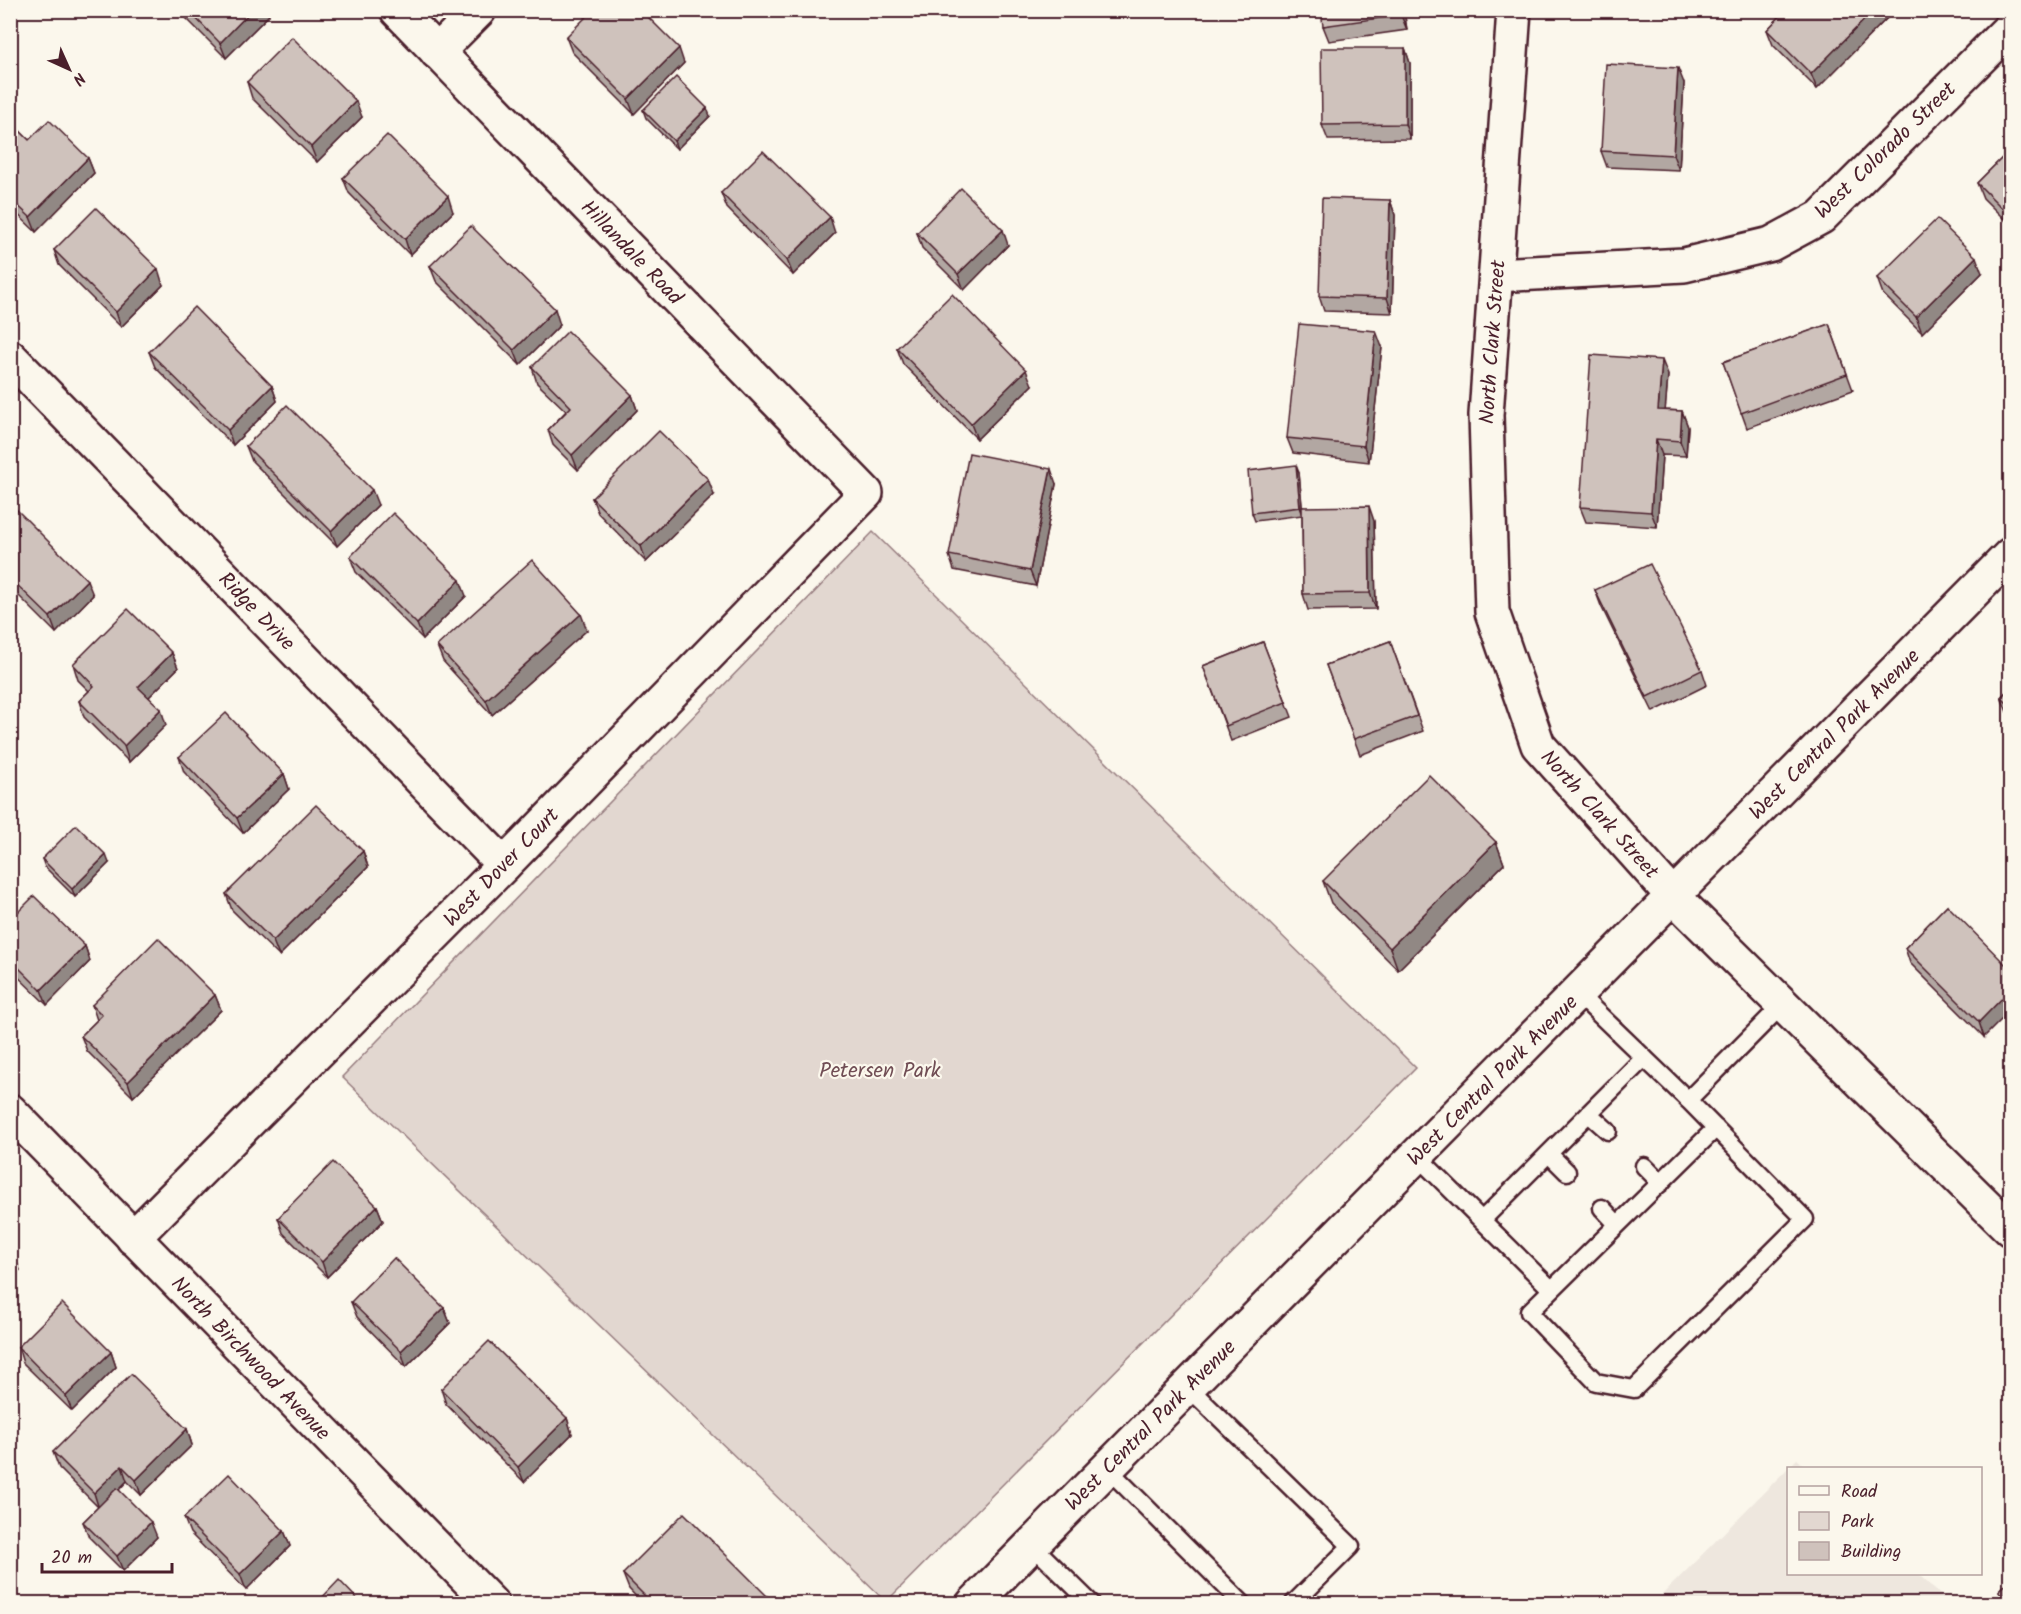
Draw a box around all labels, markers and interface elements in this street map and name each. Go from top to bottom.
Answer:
north arrow [39,39,99,99]
text: N [66,66,91,91]
street label: West Colorado Street [1807,74,1965,228]
street label: Hillandale Road [572,193,690,314]
street label: North Clark Street [1471,258,1516,425]
street label: Ridge Drive [210,565,303,660]
street label: West Central Park Avenue [1742,641,1929,829]
street label: North Clark Street [1532,743,1667,888]
street label: West Dover Court [436,800,569,935]
street label: West Central Park Avenue [1400,987,1587,1175]
park label: Petersen Park [819,1055,941,1088]
street label: North Birchwood Avenue [162,1269,338,1449]
street label: West Central Park Avenue [1058,1332,1245,1520]
legend [1787,1467,1982,1575]
text: Road [1841,1478,1878,1507]
text: Park [1841,1508,1874,1537]
scale bar [42,1536,172,1574]
text: Building [1841,1538,1901,1567]
text: 20 m [51,1544,92,1573]

